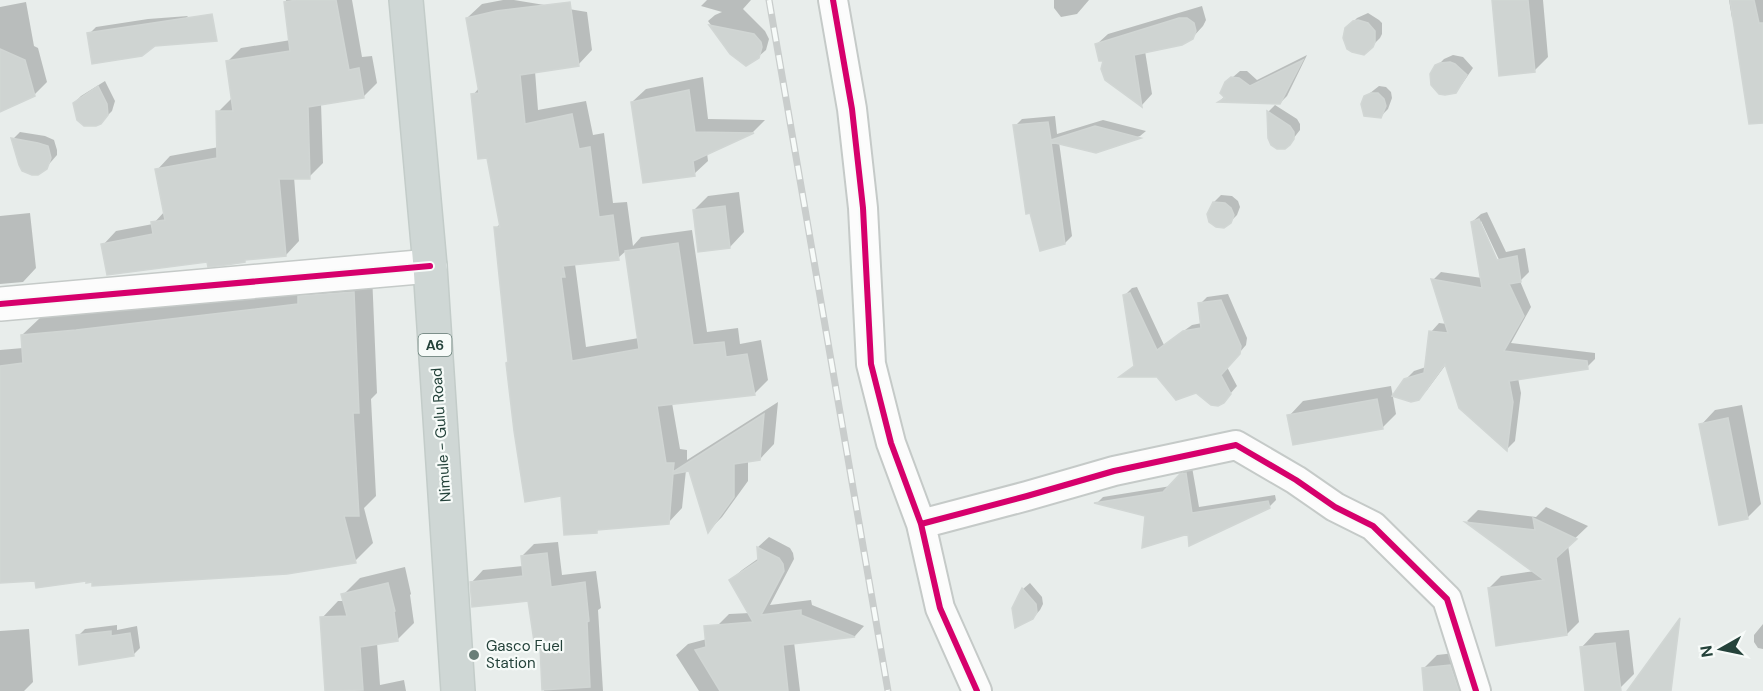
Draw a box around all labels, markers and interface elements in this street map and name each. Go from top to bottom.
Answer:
road number: A6 [418,334,452,356]
street label: Nimule - Gulu Road [426,367,456,503]
north arrow [1691,619,1751,679]
place label: Gasco Fuel Station [486,636,563,673]
text: N [1695,644,1718,659]
marker: Gasco Fuel Station [467,648,481,662]

